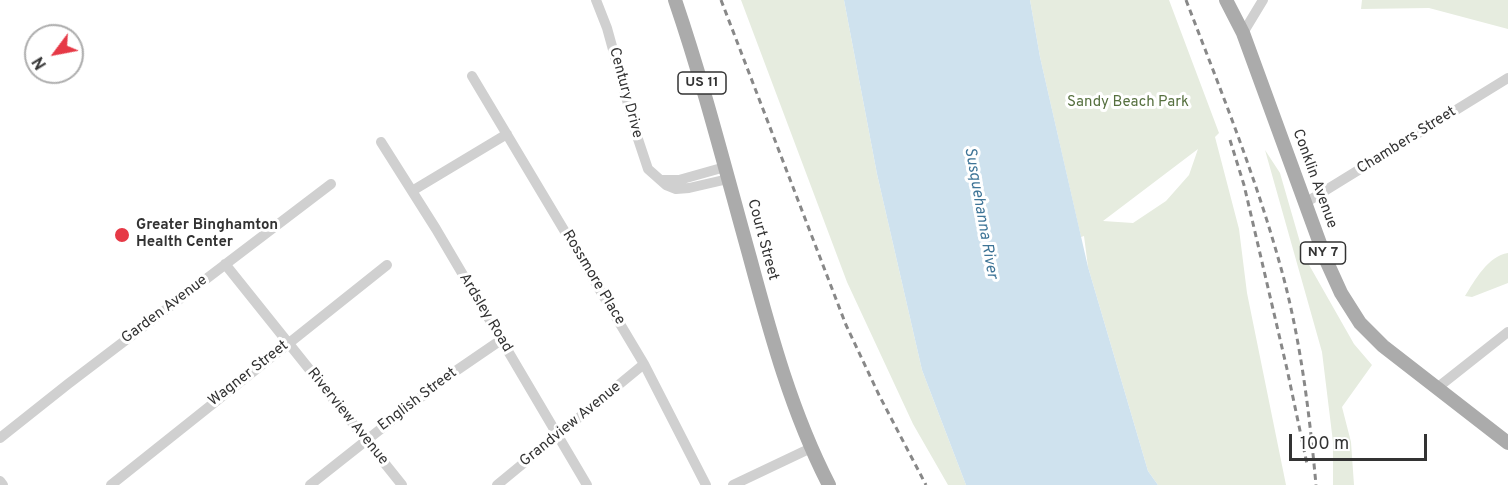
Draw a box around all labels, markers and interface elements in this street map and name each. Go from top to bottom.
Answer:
north arrow [24,24,84,84]
street label: Century Drive [604,46,646,140]
text: N [29,52,52,73]
road number: US 11 [678,72,726,94]
park label: Sandy Beach Park [1067,94,1189,112]
street label: Chambers Street [1354,103,1460,179]
street label: Conklin Avenue [1288,127,1340,231]
water label: Susquehanna River [959,146,1001,280]
street label: Court Street [743,197,781,283]
place label: Greater Binghamton Health Center [136,217,278,252]
marker: Greater Binghamton Health Center [113,226,131,244]
street label: Rossmore Place [558,227,628,329]
road number: NY 7 [1300,242,1346,264]
street label: Ardsley Road [454,270,516,356]
street label: Garden Avenue [119,272,211,348]
street label: Wagner Street [205,337,293,411]
street label: Riverview Avenue [302,365,392,469]
street label: English Street [375,365,461,435]
street label: Grandview Avenue [517,379,625,471]
scale bar [1292,422,1430,460]
text: 100 m [1300,433,1349,456]

